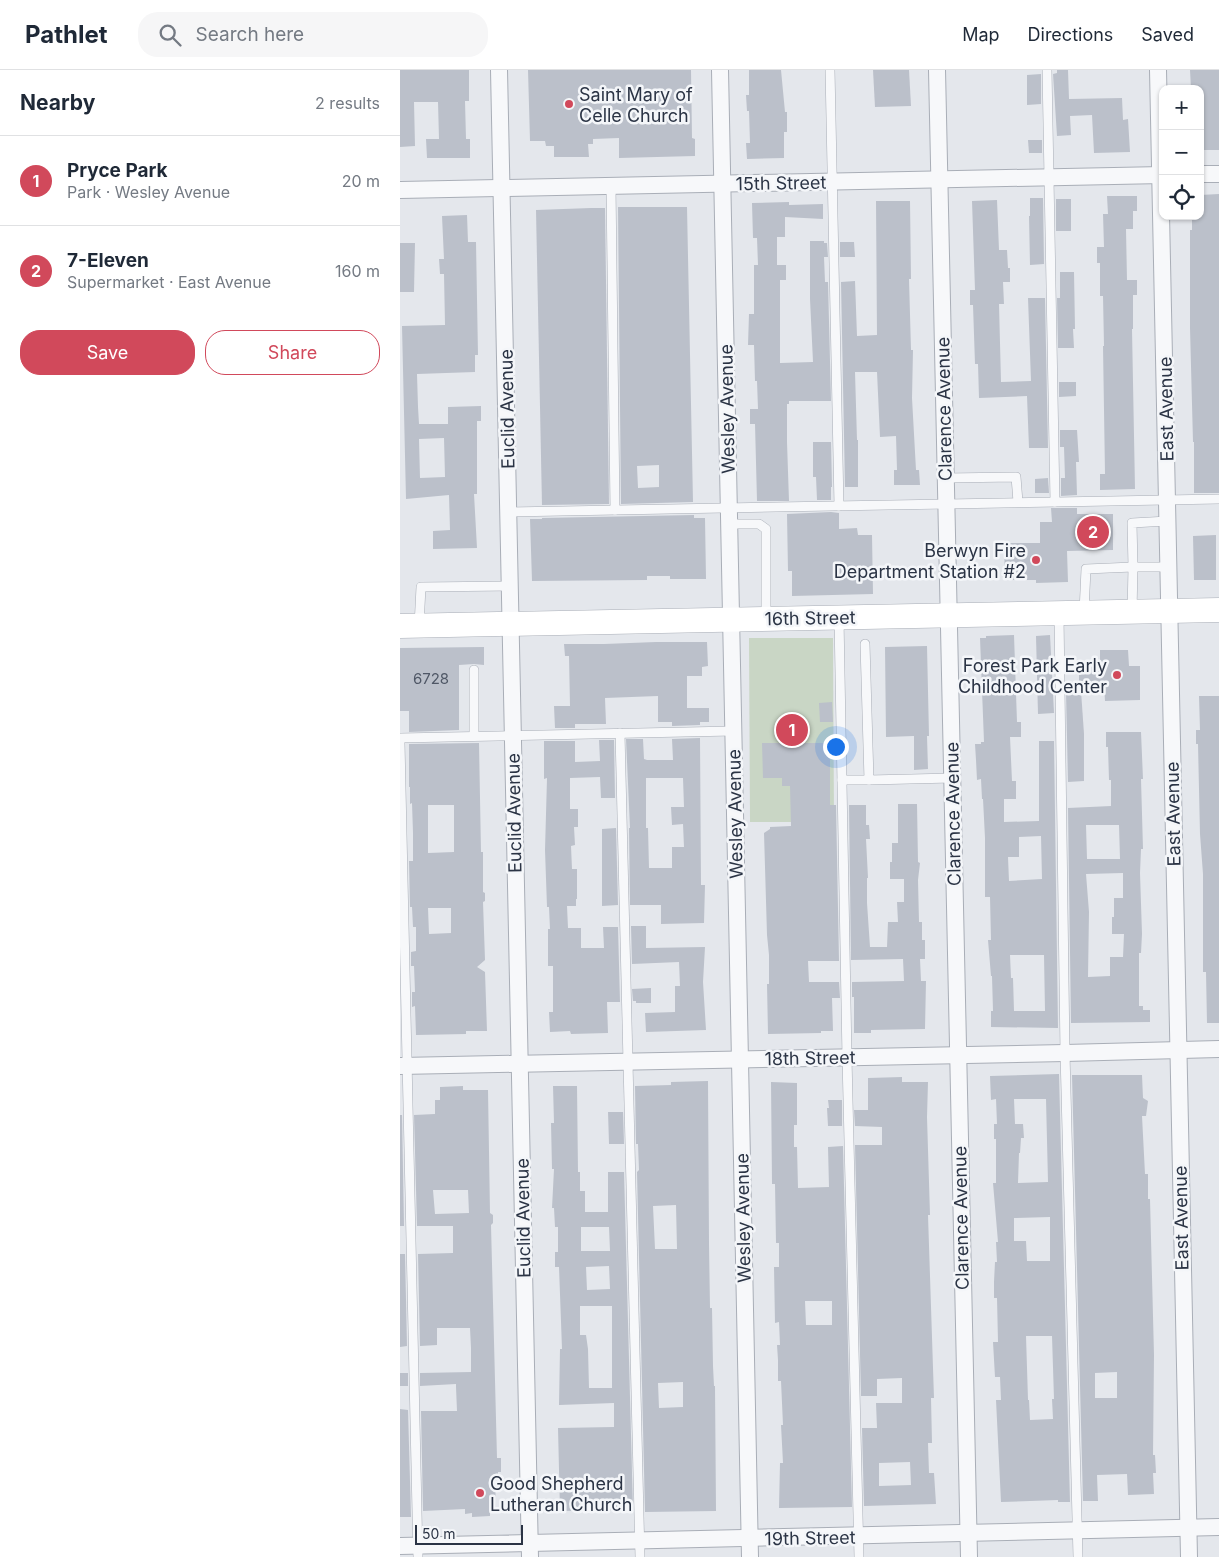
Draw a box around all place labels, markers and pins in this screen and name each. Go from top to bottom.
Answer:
place label: Saint Mary of Celle Church [579,84,693,126]
marker: Saint Mary of Celle Church [563,98,575,110]
pin: 2 [1077,513,1109,551]
place label: Berwyn Fire Department Station #2 [834,540,1026,582]
marker: Berwyn Fire Department Station #2 [1030,554,1042,566]
place label: Forest Park Early Childhood Center [958,655,1107,697]
marker: Forest Park Early Childhood Center [1111,669,1123,681]
pin: 1 [776,711,808,749]
place label: Good Shepherd Lutheran Church [490,1473,632,1515]
marker: Good Shepherd Lutheran Church [474,1487,486,1499]

